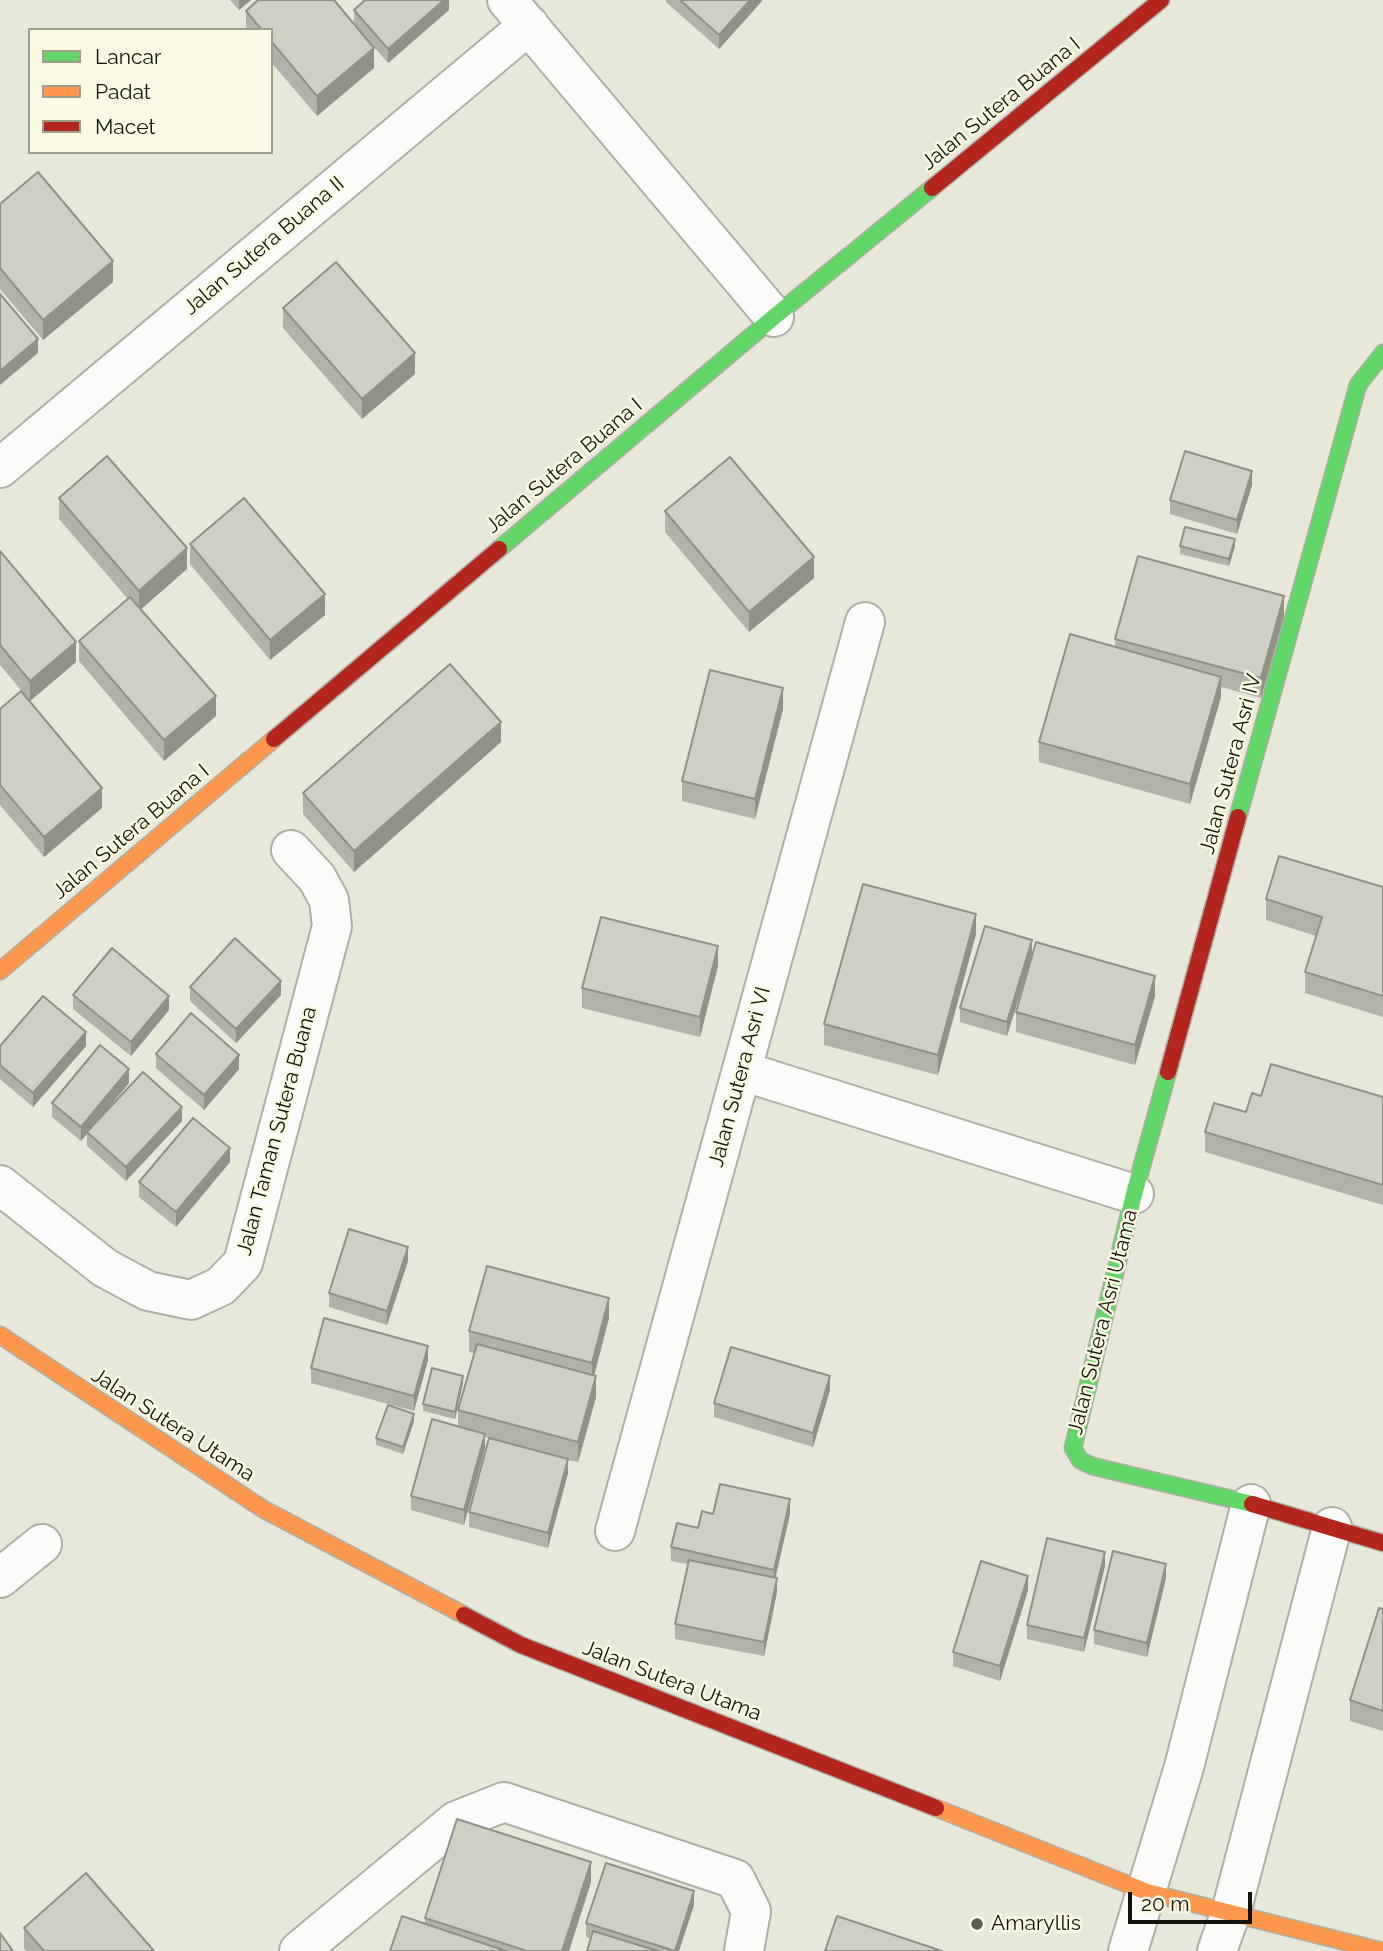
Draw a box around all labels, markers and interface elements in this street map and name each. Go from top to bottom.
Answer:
legend [28,28,273,154]
street label: Jalan Sutera Buana I [917,32,1085,176]
text: Lancar [95,44,161,69]
text: Padat [95,79,151,104]
text: Macet [95,114,155,139]
street label: Jalan Sutera Buana II [179,171,349,321]
street label: Jalan Sutera Buana I [481,393,647,539]
street label: Jalan Sutera Asri IV [1195,671,1267,857]
street label: Jalan Sutera Buana I [48,759,214,905]
street label: Jalan Sutera Asri VI [704,984,776,1170]
street label: Jalan Taman Sutera Buana [232,1004,322,1258]
street label: Jalan Sutera Asri Utama [1063,1207,1143,1437]
street label: Jalan Sutera Utama [87,1363,259,1487]
street label: Jalan Sutera Utama [579,1635,765,1727]
scale bar [1131,1878,1255,1922]
text: 20 m [1141,1891,1189,1916]
place label: Amaryllis [991,1911,1081,1937]
marker: Amaryllis [969,1916,985,1932]

